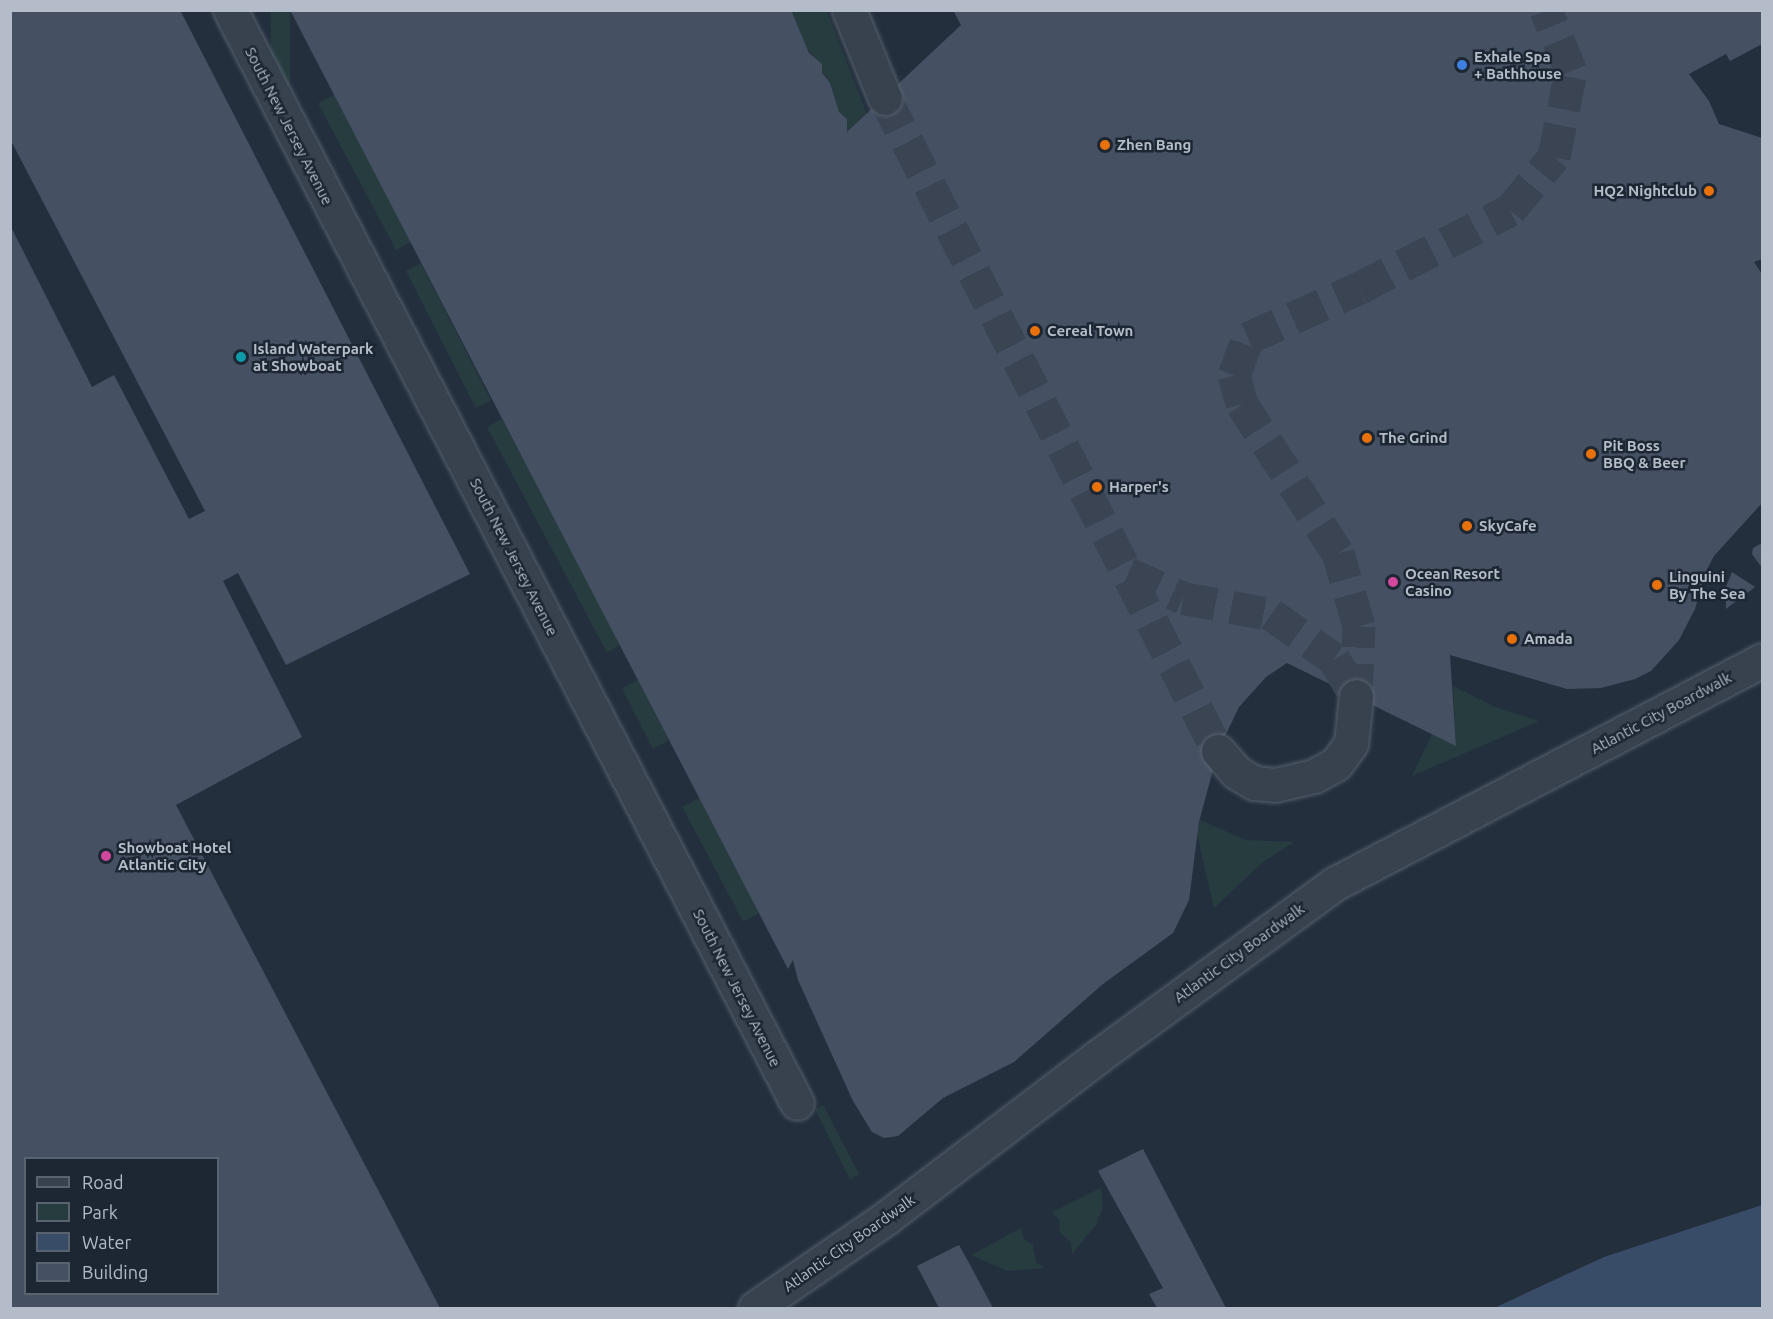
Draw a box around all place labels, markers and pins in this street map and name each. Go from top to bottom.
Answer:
place label: Exhale Spa + Bathhouse [1474,47,1562,82]
marker: Exhale Spa + Bathhouse [1455,58,1469,72]
place label: Zhen Bang [1117,136,1191,154]
marker: Zhen Bang [1098,138,1112,152]
place label: HQ2 Nightclub [1593,182,1697,200]
marker: HQ2 Nightclub [1702,184,1716,198]
place label: Cereal Town [1047,322,1133,340]
marker: Cereal Town [1028,324,1042,338]
place label: Island Waterpark at Showboat [253,339,373,374]
marker: Island Waterpark at Showboat [234,350,248,364]
place label: The Grind [1379,429,1447,447]
marker: The Grind [1360,431,1374,445]
place label: Pit Boss BBQ & Beer [1603,436,1686,471]
marker: Pit Boss BBQ & Beer [1584,447,1598,461]
place label: Harper's [1109,478,1169,496]
marker: Harper's [1090,480,1104,494]
place label: SkyCafe [1479,517,1537,535]
marker: SkyCafe [1460,519,1474,533]
place label: Ocean Resort Casino [1405,564,1500,599]
place label: Linguini By The Sea [1669,567,1746,602]
marker: Ocean Resort Casino [1386,575,1400,589]
marker: Linguini By The Sea [1650,578,1664,592]
place label: Amada [1524,630,1573,648]
marker: Amada [1505,632,1519,646]
place label: Showboat Hotel Atlantic City [118,838,231,873]
marker: Showboat Hotel Atlantic City [99,849,113,863]

